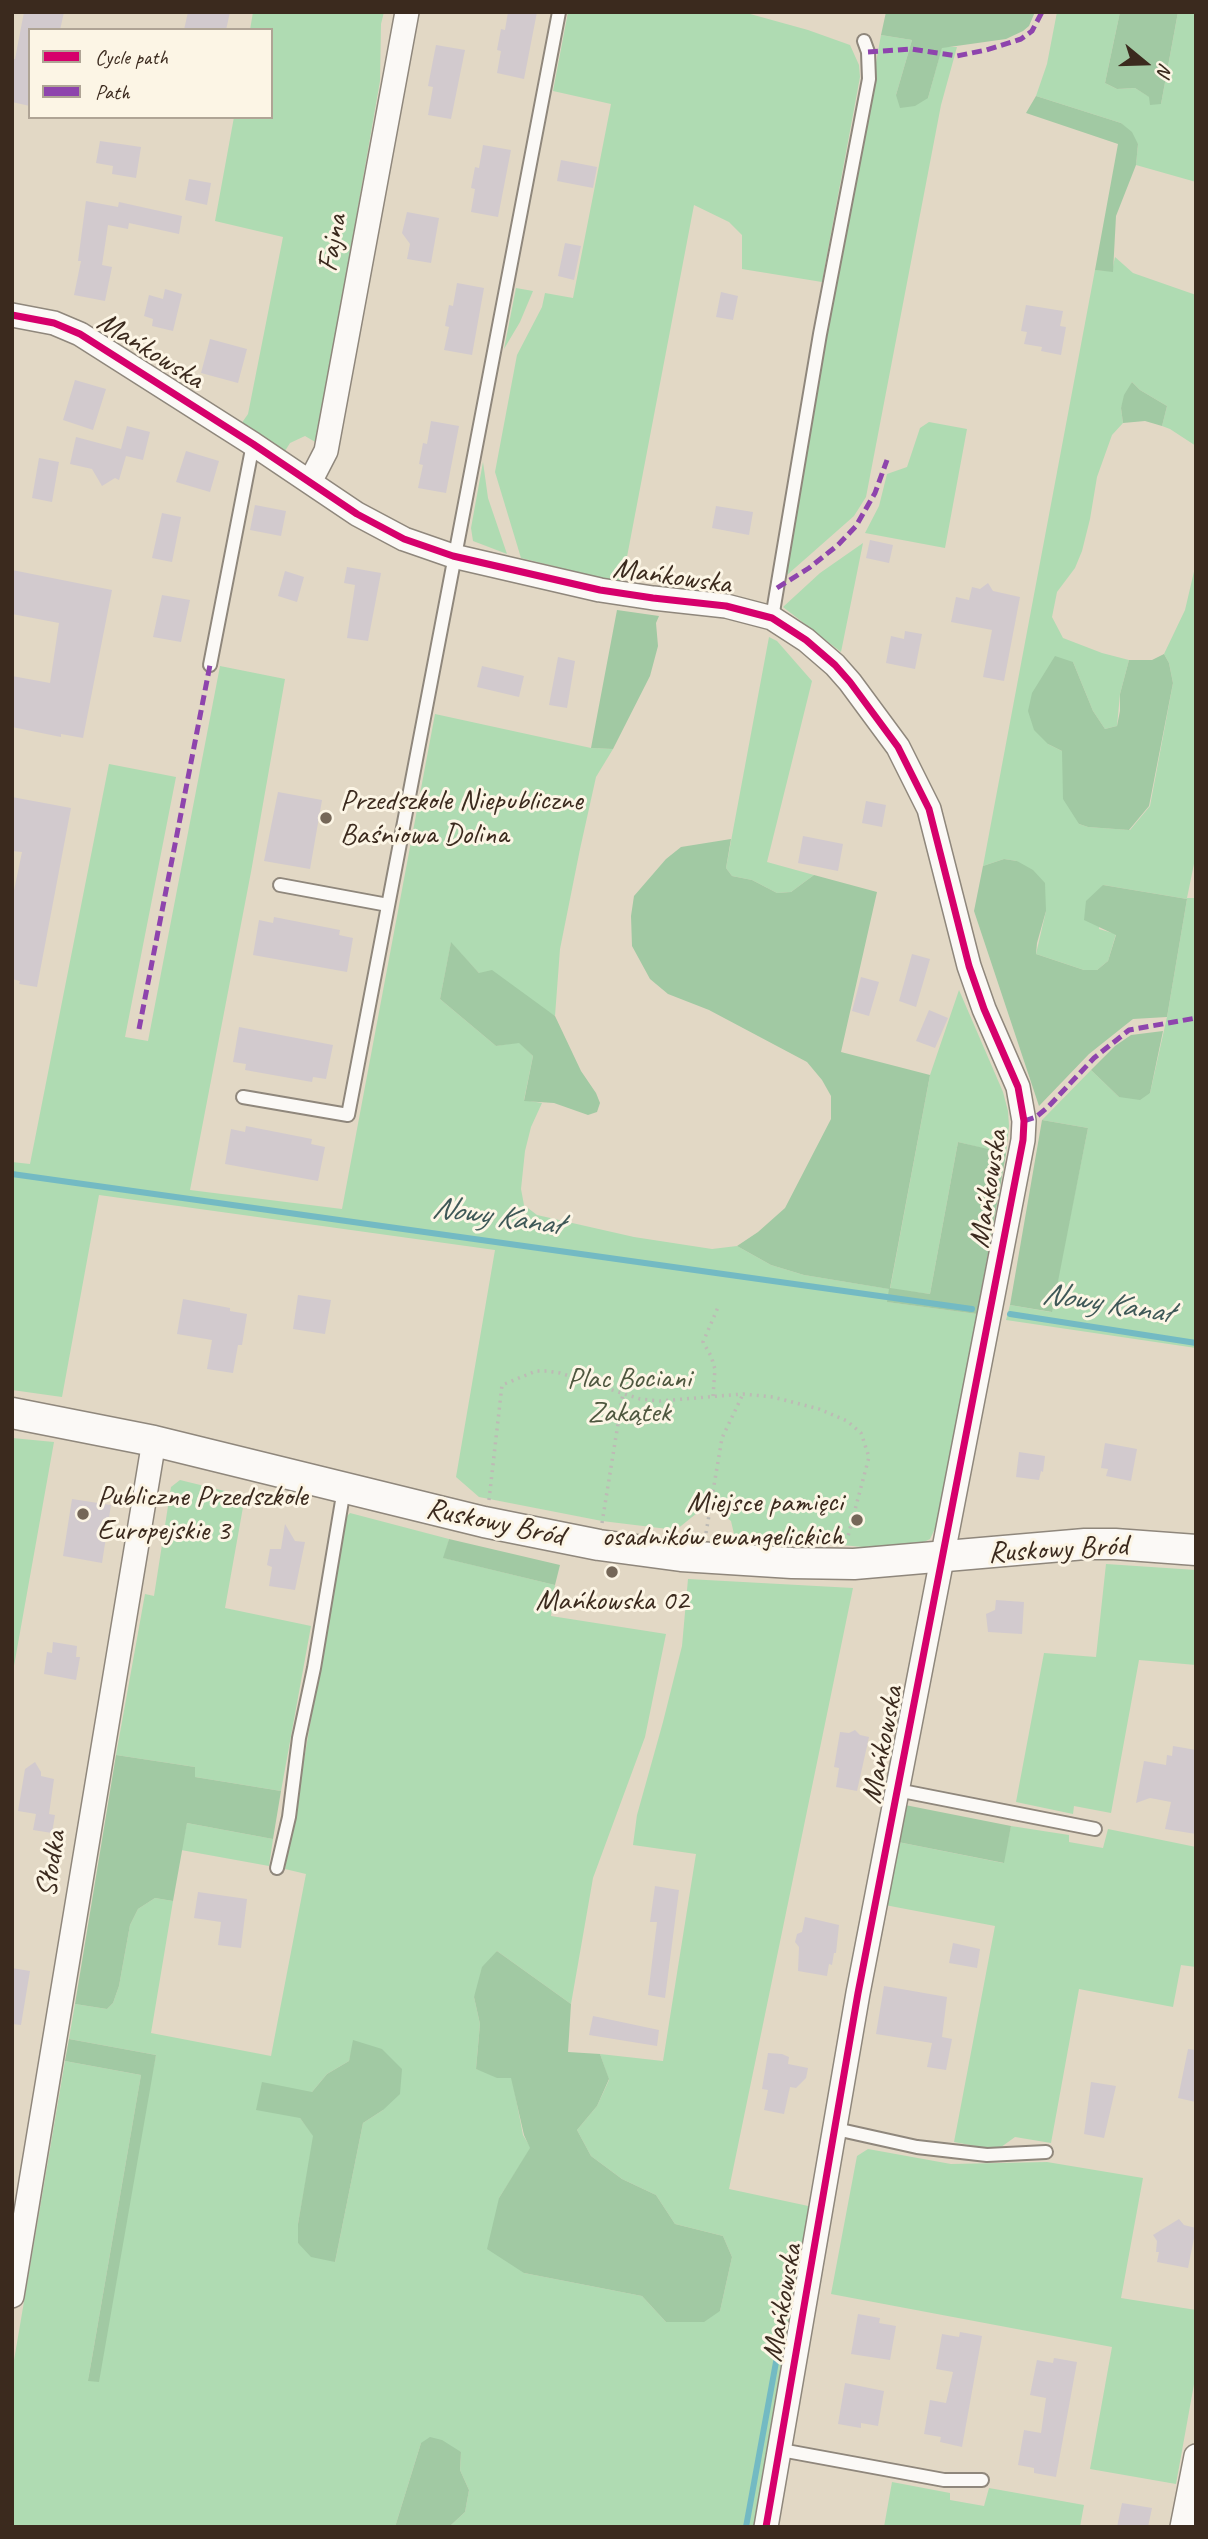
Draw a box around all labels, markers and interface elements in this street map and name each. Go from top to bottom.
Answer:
legend [28,28,273,119]
north arrow [1110,28,1180,98]
text: Cycle path [95,44,168,70]
text: N [1152,60,1178,79]
text: Path [95,79,130,105]
street label: Fajna [310,212,356,274]
street label: Mańkowska [90,304,210,398]
street label: Mańkowska [611,551,733,603]
place label: Przedszkole Niepubliczne Baśniowa Dolina [340,783,582,854]
marker: Przedszkole Niepubliczne Baśniowa Dolina [318,810,334,826]
street label: Mańkowska [962,1128,1016,1250]
water label: Nowy Kanał [430,1189,562,1245]
water label: Nowy Kanał [1040,1275,1172,1333]
park label: Plac Bociani Zakątek [567,1361,691,1432]
place label: Publiczne Przedszkole Europejskie 3 [97,1479,307,1550]
place label: Miejsce pamięci osadników ewangelickich [602,1485,843,1556]
street label: Ruskowy Bród [423,1491,567,1555]
marker: Publiczne Przedszkole Europejskie 3 [75,1506,91,1522]
marker: Miejsce pamięci osadników ewangelickich [849,1512,865,1528]
street label: Ruskowy Bród [987,1528,1129,1572]
marker: Mańkowska 02 [604,1564,620,1580]
place label: Mańkowska 02 [535,1583,689,1619]
street label: Mańkowska [854,1683,912,1807]
street label: Słodka [29,1828,75,1900]
street label: Mańkowska [755,2241,811,2365]

